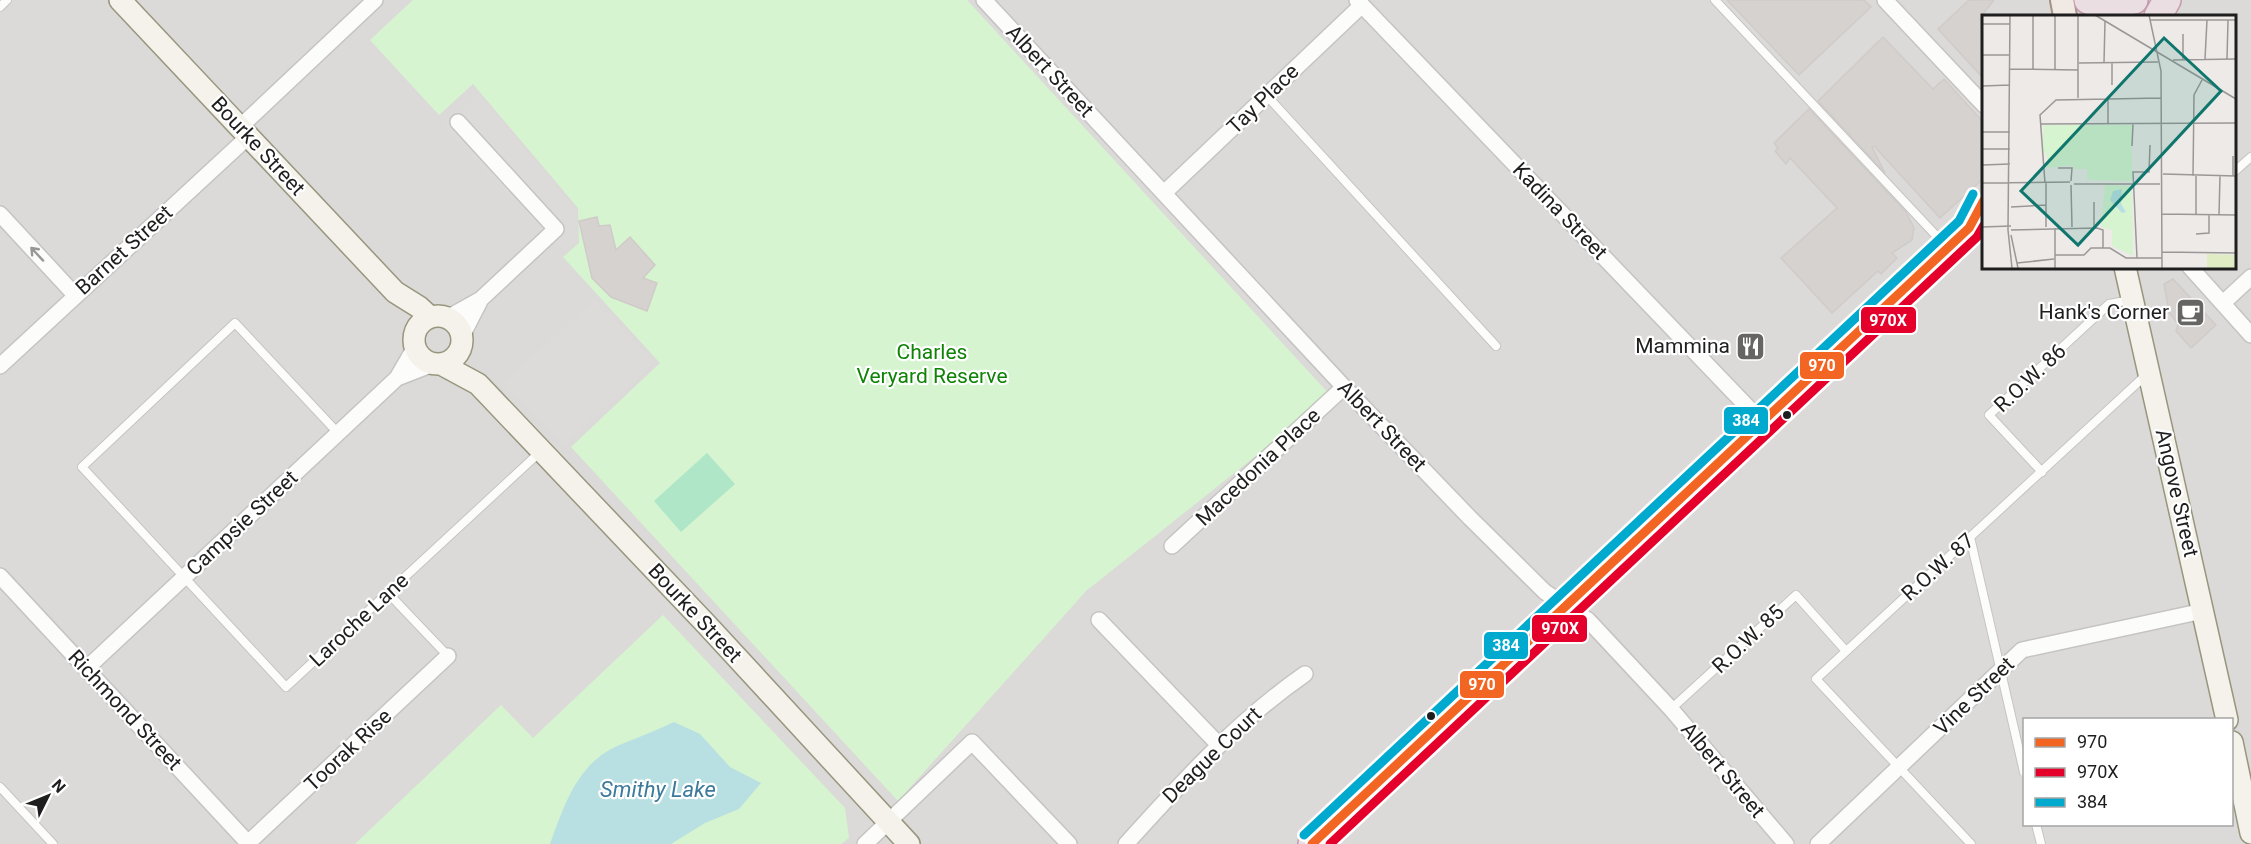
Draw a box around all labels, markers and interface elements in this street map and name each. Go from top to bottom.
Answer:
inset map [1982,15,2236,268]
street label: Albert Street [1001,20,1099,122]
street label: Tay Place [1222,59,1304,139]
street label: Bourke Street [206,92,310,200]
street label: Kadina Street [1508,158,1612,264]
street label: Barnet Street [71,200,177,300]
one-way arrow [30,247,45,262]
cafe icon: Hank's Corner [2174,296,2206,328]
place label: Hank's Corner [2039,300,2169,324]
line badge: 970X [1860,306,1917,334]
text: 970X [1869,311,1907,330]
restaurant icon: Mammina [1735,330,1767,362]
place label: Mammina [1635,334,1730,358]
street label: R.O.W. 86 [1989,339,2071,417]
park label: Charles Veryard Reserve [856,340,1008,388]
line badge: 970 [1799,351,1845,380]
text: 970 [1808,356,1836,375]
street label: Albert Street [1333,376,1431,476]
street label: Macedonia Place [1191,403,1325,531]
line badge: 384 [1723,406,1769,435]
unlabelled marker [1781,409,1793,421]
text: 384 [1732,411,1760,430]
street label: Angove Street [2151,427,2203,559]
street label: Campsie Street [182,465,303,581]
street label: R.O.W. 87 [1897,528,1979,606]
street label: Bourke Street [643,559,747,667]
street label: Laroche Lane [305,568,413,672]
street label: R.O.W. 85 [1707,600,1789,678]
line badge: 970X [1531,614,1588,643]
text: 970X [1541,619,1579,638]
line badge: 384 [1483,631,1529,660]
text: 384 [1492,636,1520,655]
street label: Richmond Street [63,645,187,775]
street label: Vine Street [1929,652,2019,740]
line badge: 970 [1459,670,1505,699]
text: 970 [1468,675,1496,694]
street label: Deague Court [1158,702,1266,808]
street label: Toorak Rise [300,704,396,796]
unlabelled marker [1425,710,1437,722]
street label: Albert Street [1676,718,1770,823]
legend [2023,718,2233,826]
text: 970 [2077,731,2107,752]
text: 970X [2077,761,2119,782]
north arrow [18,766,78,826]
text: N [48,776,69,797]
water label: Smithy Lake [600,777,716,802]
text: 384 [2077,791,2107,812]

